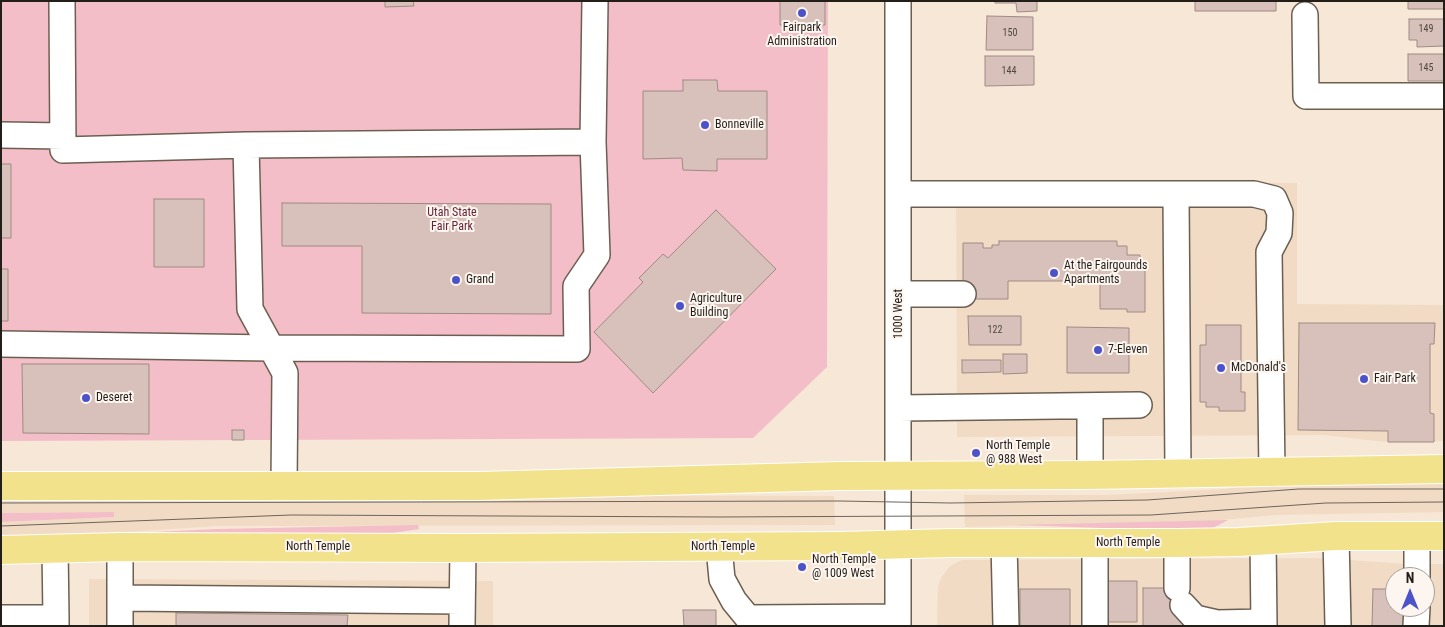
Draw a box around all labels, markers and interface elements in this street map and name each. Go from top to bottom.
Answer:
marker: Fairpark Administration [796,7,808,19]
place label: Fairpark Administration [767,21,837,49]
house number: 149 [1419,23,1433,35]
house number: 150 [1003,27,1017,39]
house number: 145 [1419,62,1433,74]
house number: 144 [1002,65,1016,77]
place label: Bonneville [715,118,764,132]
marker: Bonneville [699,119,711,131]
park label: Utah State Fair Park [427,206,477,234]
place label: At the Fairgounds Apartments [1064,259,1147,287]
marker: At the Fairgounds Apartments [1048,267,1060,279]
place label: Grand [466,273,494,287]
marker: Grand [450,274,462,286]
street label: 1000 West [892,289,906,339]
place label: Agriculture Building [690,292,742,320]
marker: Agriculture Building [674,300,686,312]
house number: 122 [988,324,1002,336]
place label: 7-Eleven [1108,343,1148,357]
marker: 7-Eleven [1092,344,1104,356]
place label: McDonald's [1231,361,1286,375]
marker: McDonald's [1215,362,1227,374]
place label: Fair Park [1374,372,1416,386]
marker: Fair Park [1358,373,1370,385]
place label: Deseret [96,391,132,405]
marker: Deseret [80,392,92,404]
place label: North Temple @ 988 West [986,439,1050,467]
marker: North Temple @ 988 West [970,447,982,459]
street label: North Temple [1096,536,1160,550]
street label: North Temple [286,540,350,554]
street label: North Temple [691,540,755,554]
place label: North Temple @ 1009 West [812,553,876,581]
marker: North Temple @ 1009 West [796,561,808,573]
north arrow [1385,567,1435,617]
text: N [1406,570,1414,586]

